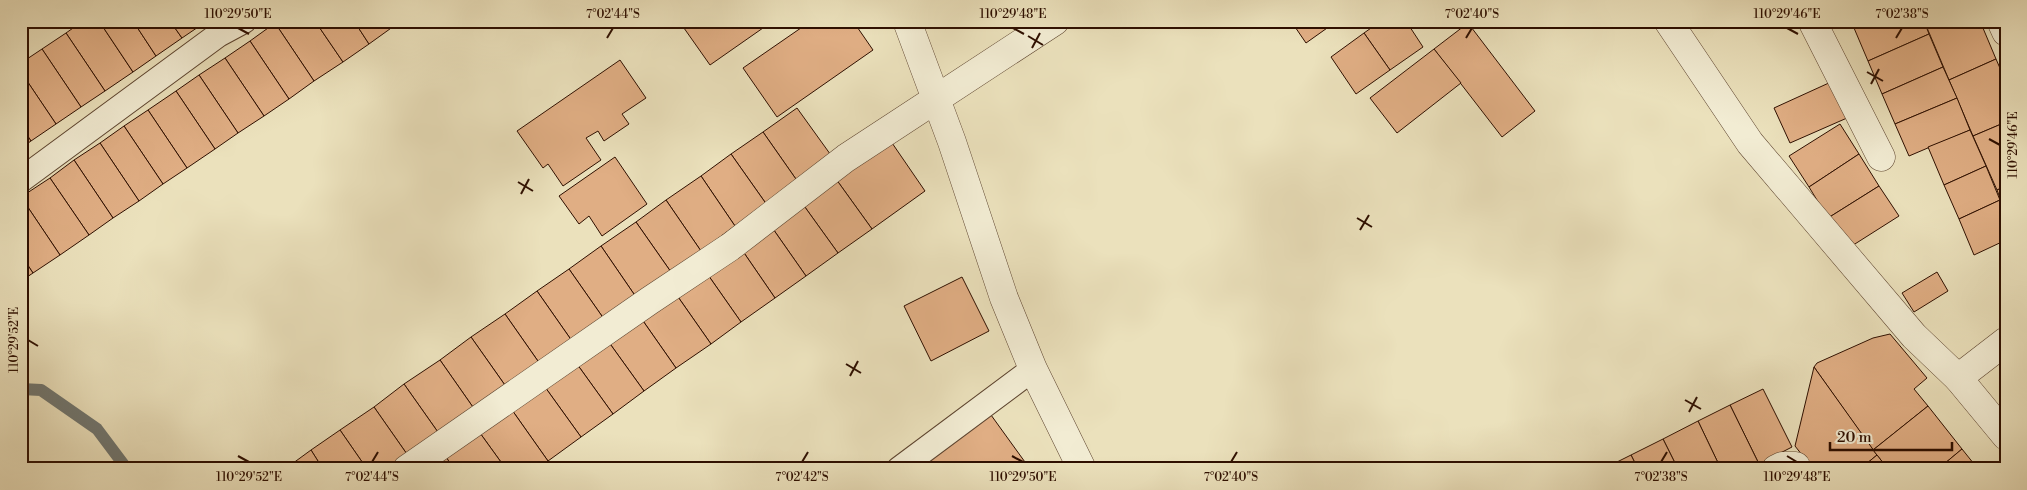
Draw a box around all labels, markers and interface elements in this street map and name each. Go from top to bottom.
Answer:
text: 110°29'50"E [204,7,272,22]
text: 7°02'44"S [586,7,640,22]
text: 110°29'48"E [980,7,1047,22]
text: 7°02'40"S [1445,7,1499,22]
text: 110°29'46"E [1754,7,1820,22]
text: 7°02'38"S [1875,7,1929,22]
text: 110°29'46"E [2006,112,2021,178]
text: 110°29'52"E [7,307,22,373]
scale bar [1830,420,1952,452]
text: 20 m [1837,428,1872,447]
text: 110°29'52"E [216,470,282,485]
text: 7°02'44"S [345,470,399,485]
text: 7°02'42"S [775,470,829,485]
text: 110°29'50"E [989,470,1057,485]
text: 7°02'40"S [1204,470,1258,485]
text: 7°02'38"S [1634,470,1688,485]
text: 110°29'48"E [1764,470,1831,485]

